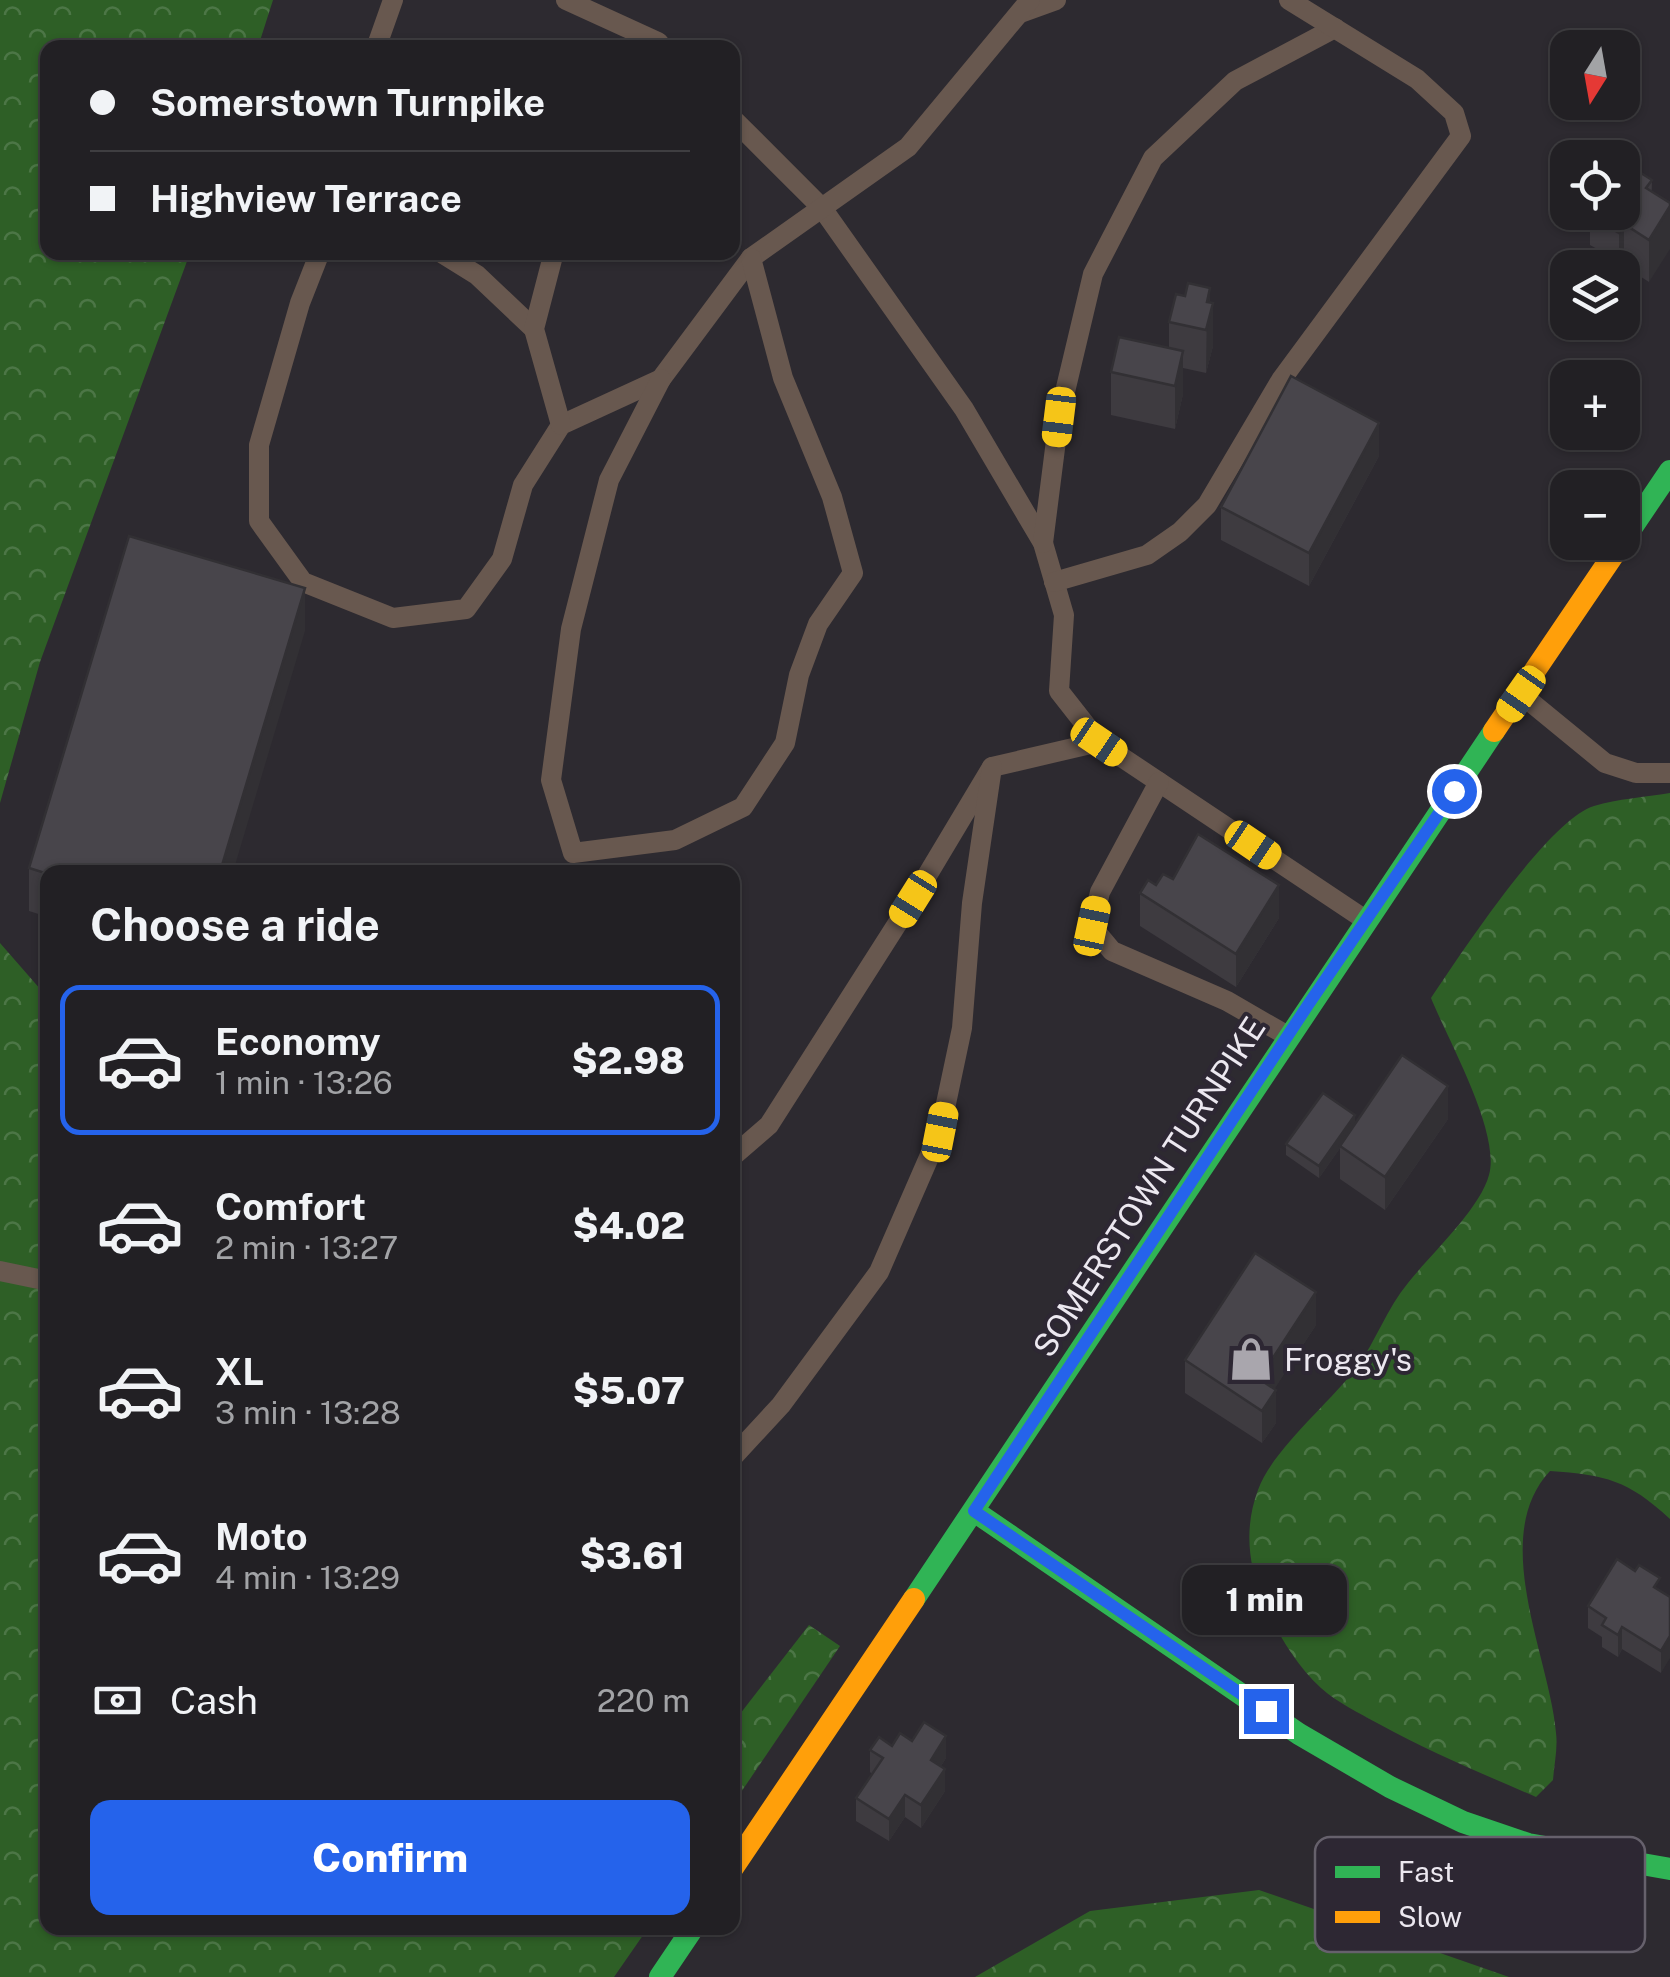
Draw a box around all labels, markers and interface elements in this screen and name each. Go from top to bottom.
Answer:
north arrow [1550,30,1640,120]
map controls [1550,30,1640,560]
text: Somerstown Turnpike [150,80,545,125]
button: locate [1550,140,1640,230]
text: Highview Terrace [150,176,462,221]
button: layers [1550,250,1640,340]
button: + [1550,360,1640,450]
car [1040,385,1078,449]
button: − [1550,470,1640,560]
car [1492,661,1550,727]
car [1066,713,1132,771]
route start [1432,769,1477,814]
car [1220,816,1286,874]
car [884,866,942,932]
car [1071,894,1113,958]
text: Choose a ride [90,898,380,951]
street label: SOMERSTOWN TURNPIKE [1025,1010,1273,1364]
icon: car [95,1015,185,1105]
text: Economy [215,1019,381,1064]
text: $2.98 [571,1038,685,1083]
text: 1 min · 13:26 [215,1064,393,1101]
car [920,1100,960,1164]
icon: car [95,1180,185,1270]
text: Comfort [215,1184,366,1229]
text: $4.02 [572,1203,685,1248]
text: 2 min · 13:27 [215,1229,398,1266]
shop icon: Froggy's [1227,1335,1275,1383]
place label: Froggy's [1284,1341,1412,1378]
icon: car [95,1345,185,1435]
text: XL [215,1349,264,1394]
text: $5.07 [573,1368,685,1413]
text: 3 min · 13:28 [215,1394,401,1431]
icon: car [95,1510,185,1600]
text: Moto [215,1514,308,1559]
text: $3.61 [579,1533,685,1578]
text: 4 min · 13:29 [215,1559,400,1596]
callout: 1 min [1184,1566,1348,1636]
text: 1 min [1225,1581,1304,1618]
icon: cash [90,1673,145,1728]
text: Cash [170,1678,258,1723]
text: 220 m [597,1682,690,1719]
route end [1244,1689,1289,1734]
button: Confirm [90,1800,690,1915]
legend [1315,1837,1645,1952]
text: Fast [1398,1855,1454,1888]
text: Slow [1398,1900,1462,1933]

